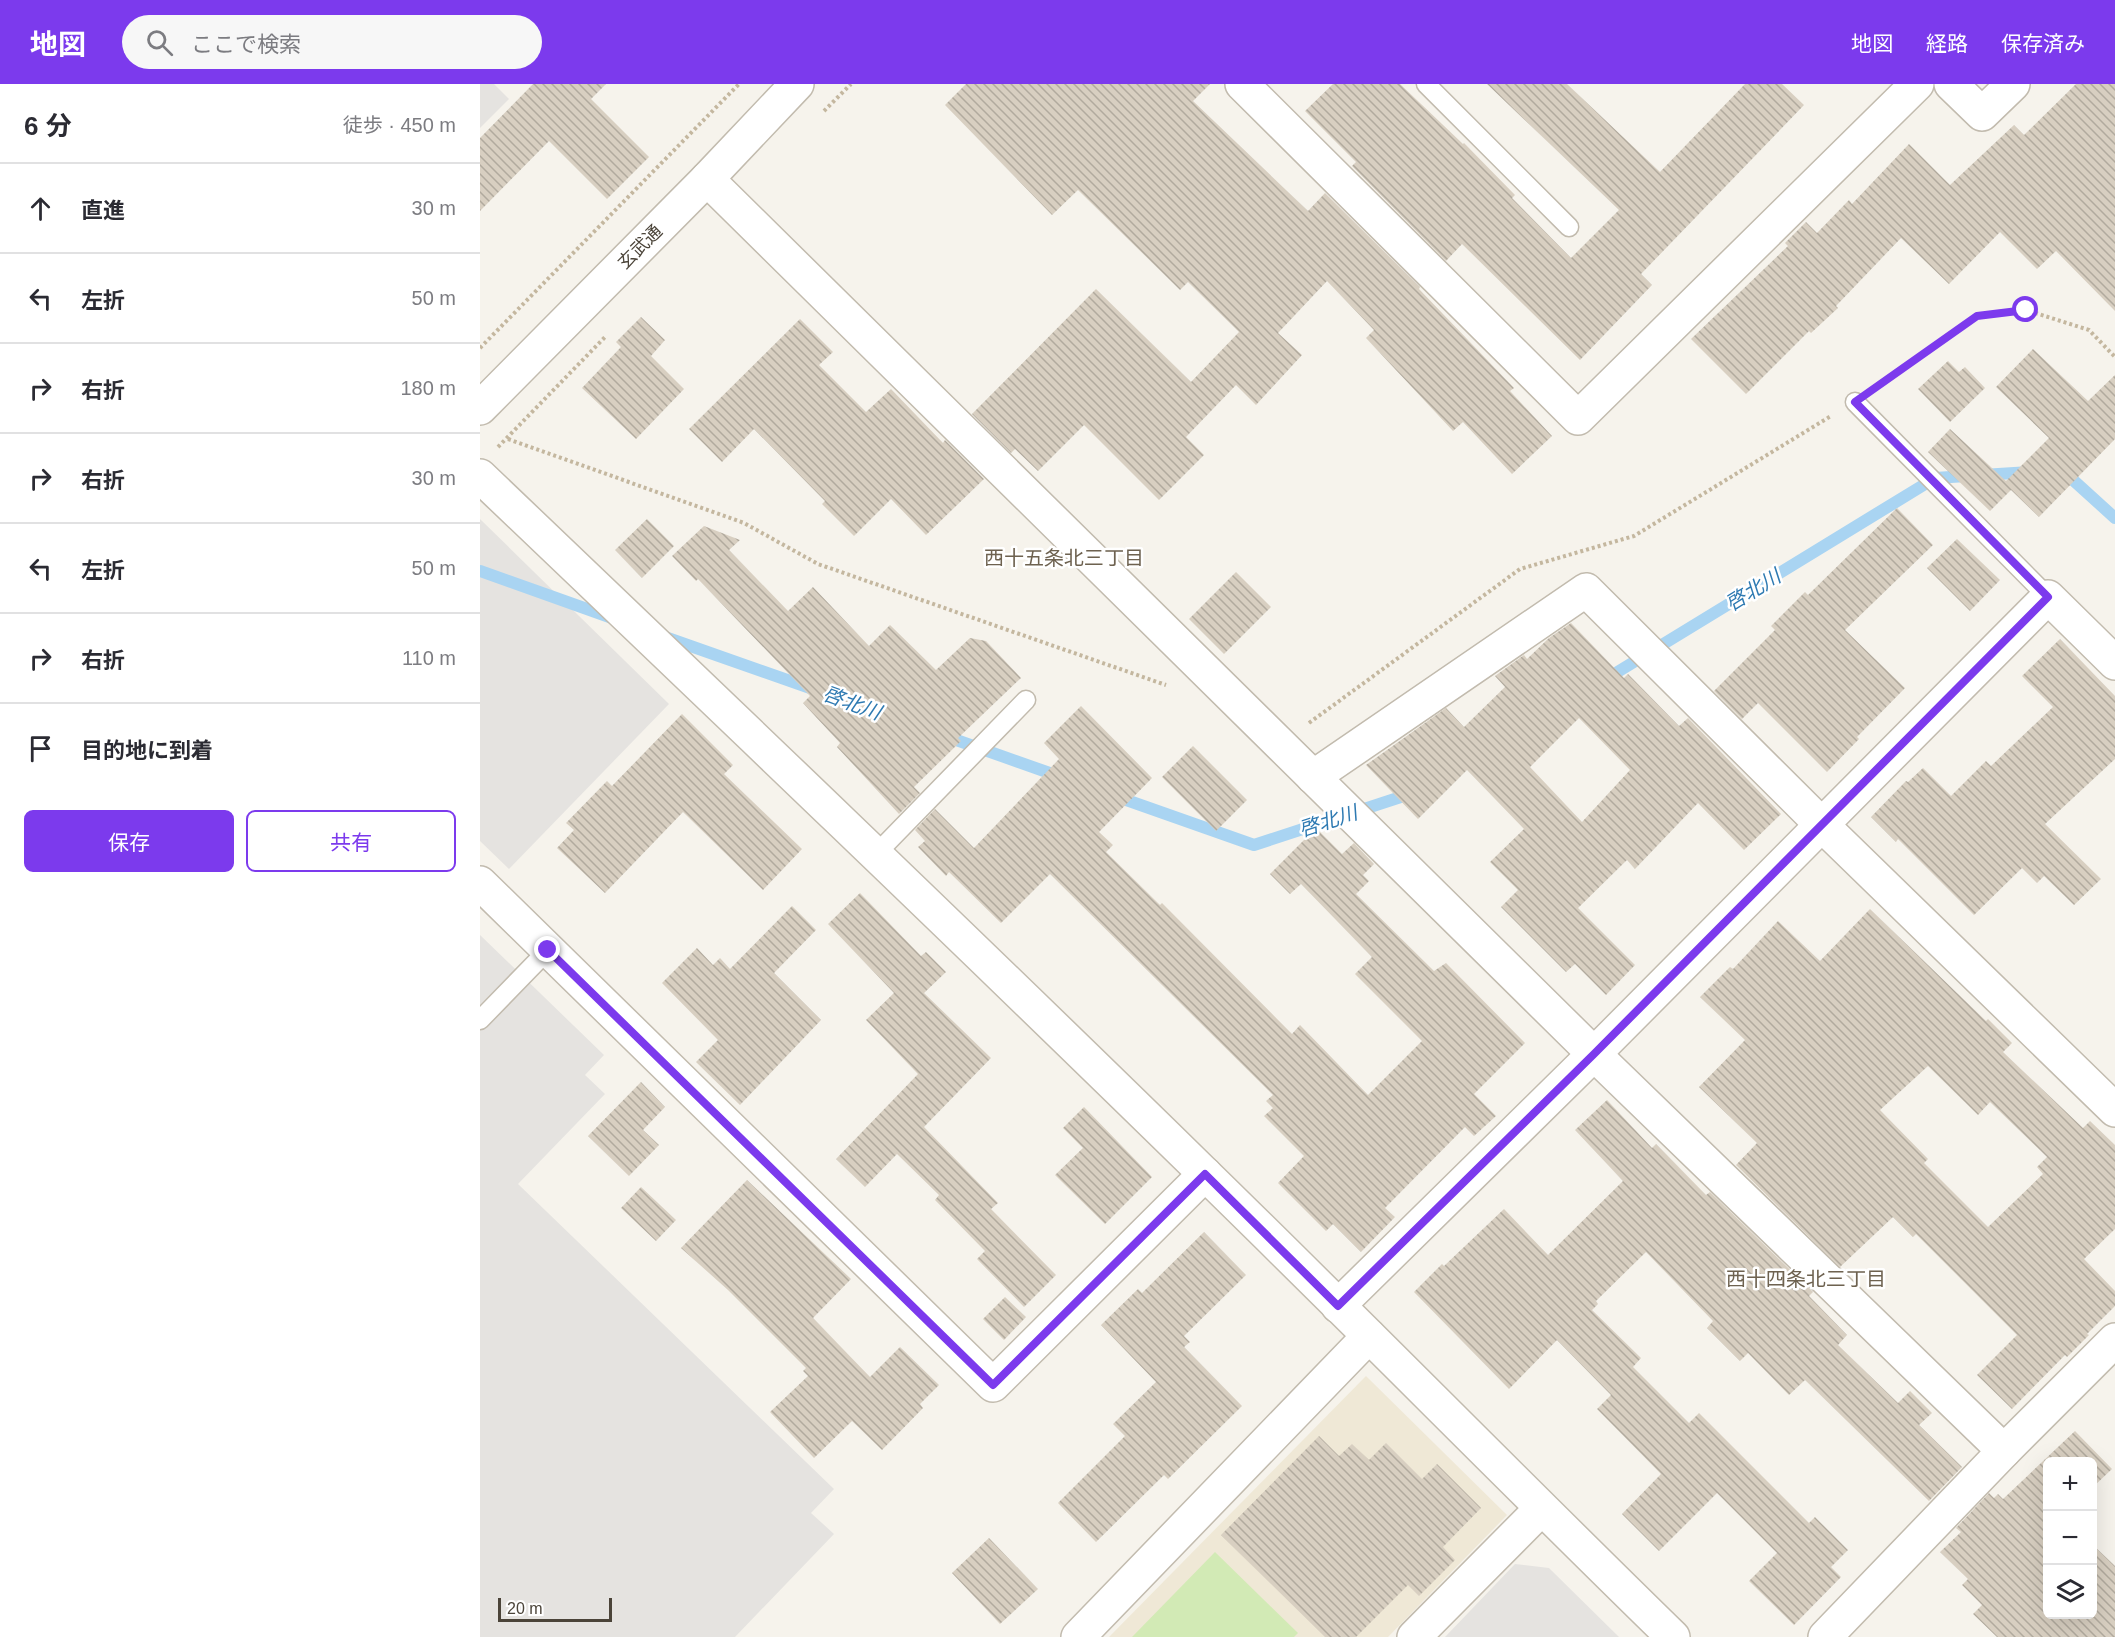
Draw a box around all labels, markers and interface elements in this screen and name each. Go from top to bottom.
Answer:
search box [122,15,542,69]
icon: search [143,26,176,59]
text: 地図 [30,29,86,60]
text: ここで検索 [191,32,301,57]
text: 地図 [1851,32,1893,55]
text: 経路 [1926,32,1968,55]
text: 保存済み [2001,32,2085,55]
text: 6 分 [24,111,72,141]
text: 徒歩 · 450 m [343,114,456,136]
icon: ahead [24,192,57,225]
text: 30 m [412,197,456,219]
text: 直進 [81,198,125,223]
street label: 玄武通 [614,221,666,273]
icon: left [24,282,57,315]
text: 50 m [412,287,456,309]
text: 左折 [81,288,125,313]
route start [2012,296,2038,322]
icon: right [24,372,57,405]
text: 180 m [400,377,456,399]
text: 右折 [81,378,125,403]
icon: right [24,462,57,495]
text: 30 m [412,467,456,489]
text: 右折 [81,468,125,493]
district label: 西十五条北三丁目 [984,547,1144,569]
icon: left [24,552,57,585]
text: 50 m [412,557,456,579]
text: 左折 [81,558,125,583]
water label: 啓北川 [1722,564,1786,615]
icon: right [24,642,57,675]
text: 110 m [402,647,456,669]
text: 右折 [81,648,125,673]
water label: 啓北川 [820,682,886,724]
icon: arrive [24,732,57,765]
text: 目的地に到着 [81,738,213,763]
water label: 啓北川 [1296,801,1362,841]
button: 保存 [24,810,234,872]
button: 共有 [246,810,456,872]
route end [534,936,560,962]
district label: 西十四条北三丁目 [1726,1268,1886,1290]
map controls [2043,1457,2097,1619]
button: + [2043,1457,2097,1511]
button: − [2043,1511,2097,1565]
button: layers [2043,1565,2097,1619]
scale bar [498,1595,612,1622]
text: 20 m [507,1600,543,1617]

